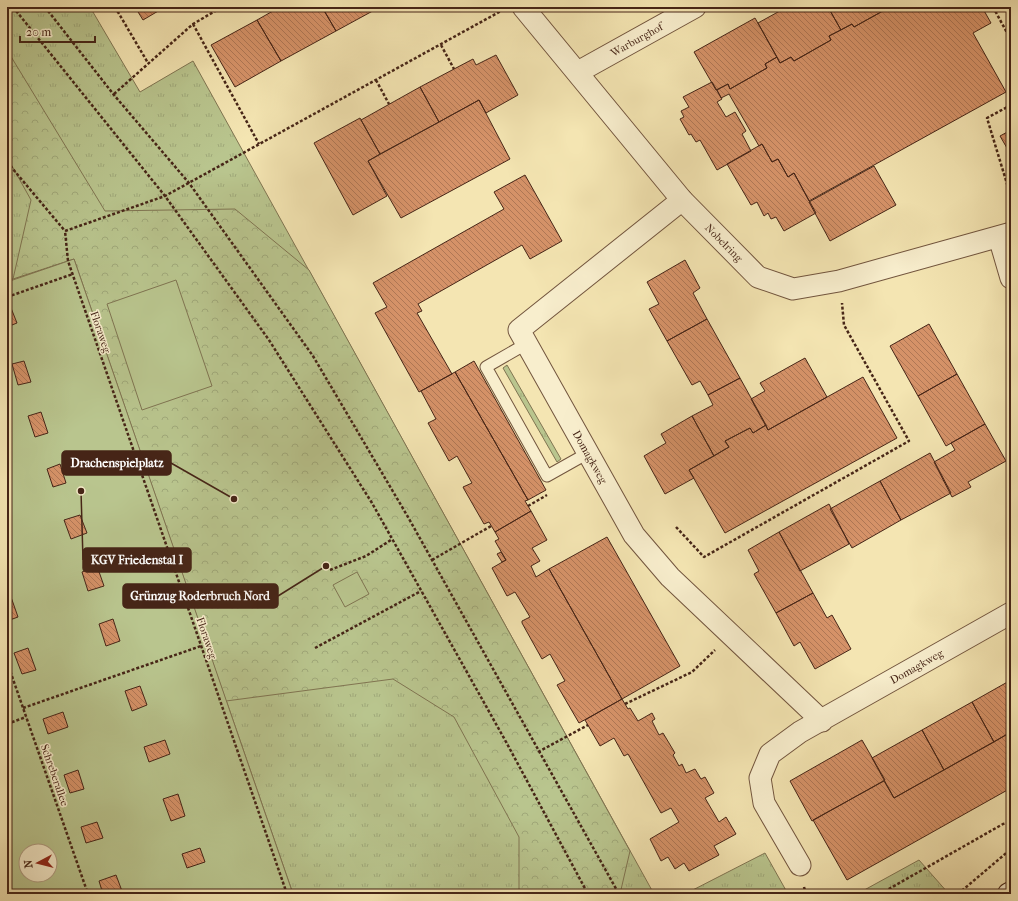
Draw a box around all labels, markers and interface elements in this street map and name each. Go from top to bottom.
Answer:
scale bar [20,18,95,44]
street label: Warburghof [608,19,667,60]
text: 20 m [26,25,51,39]
street label: Nobelring [702,221,745,265]
street label: Floraweg [87,310,114,355]
street label: Domagkweg [570,428,610,486]
callout: Drachenspielplatz [62,451,171,475]
text: Drachenspielplatz [70,456,164,471]
callout: KGV Friedenstal I [83,548,191,572]
text: KGV Friedenstal I [91,553,183,567]
callout: Grünzug Roderbruch Nord [123,584,278,608]
text: Grünzug Roderbruch Nord [130,589,270,604]
street label: Floraweg [193,616,220,661]
street label: Domagkweg [888,646,946,687]
street label: Schreberallee [38,743,71,808]
north arrow [18,843,58,883]
text: N [22,859,36,869]

